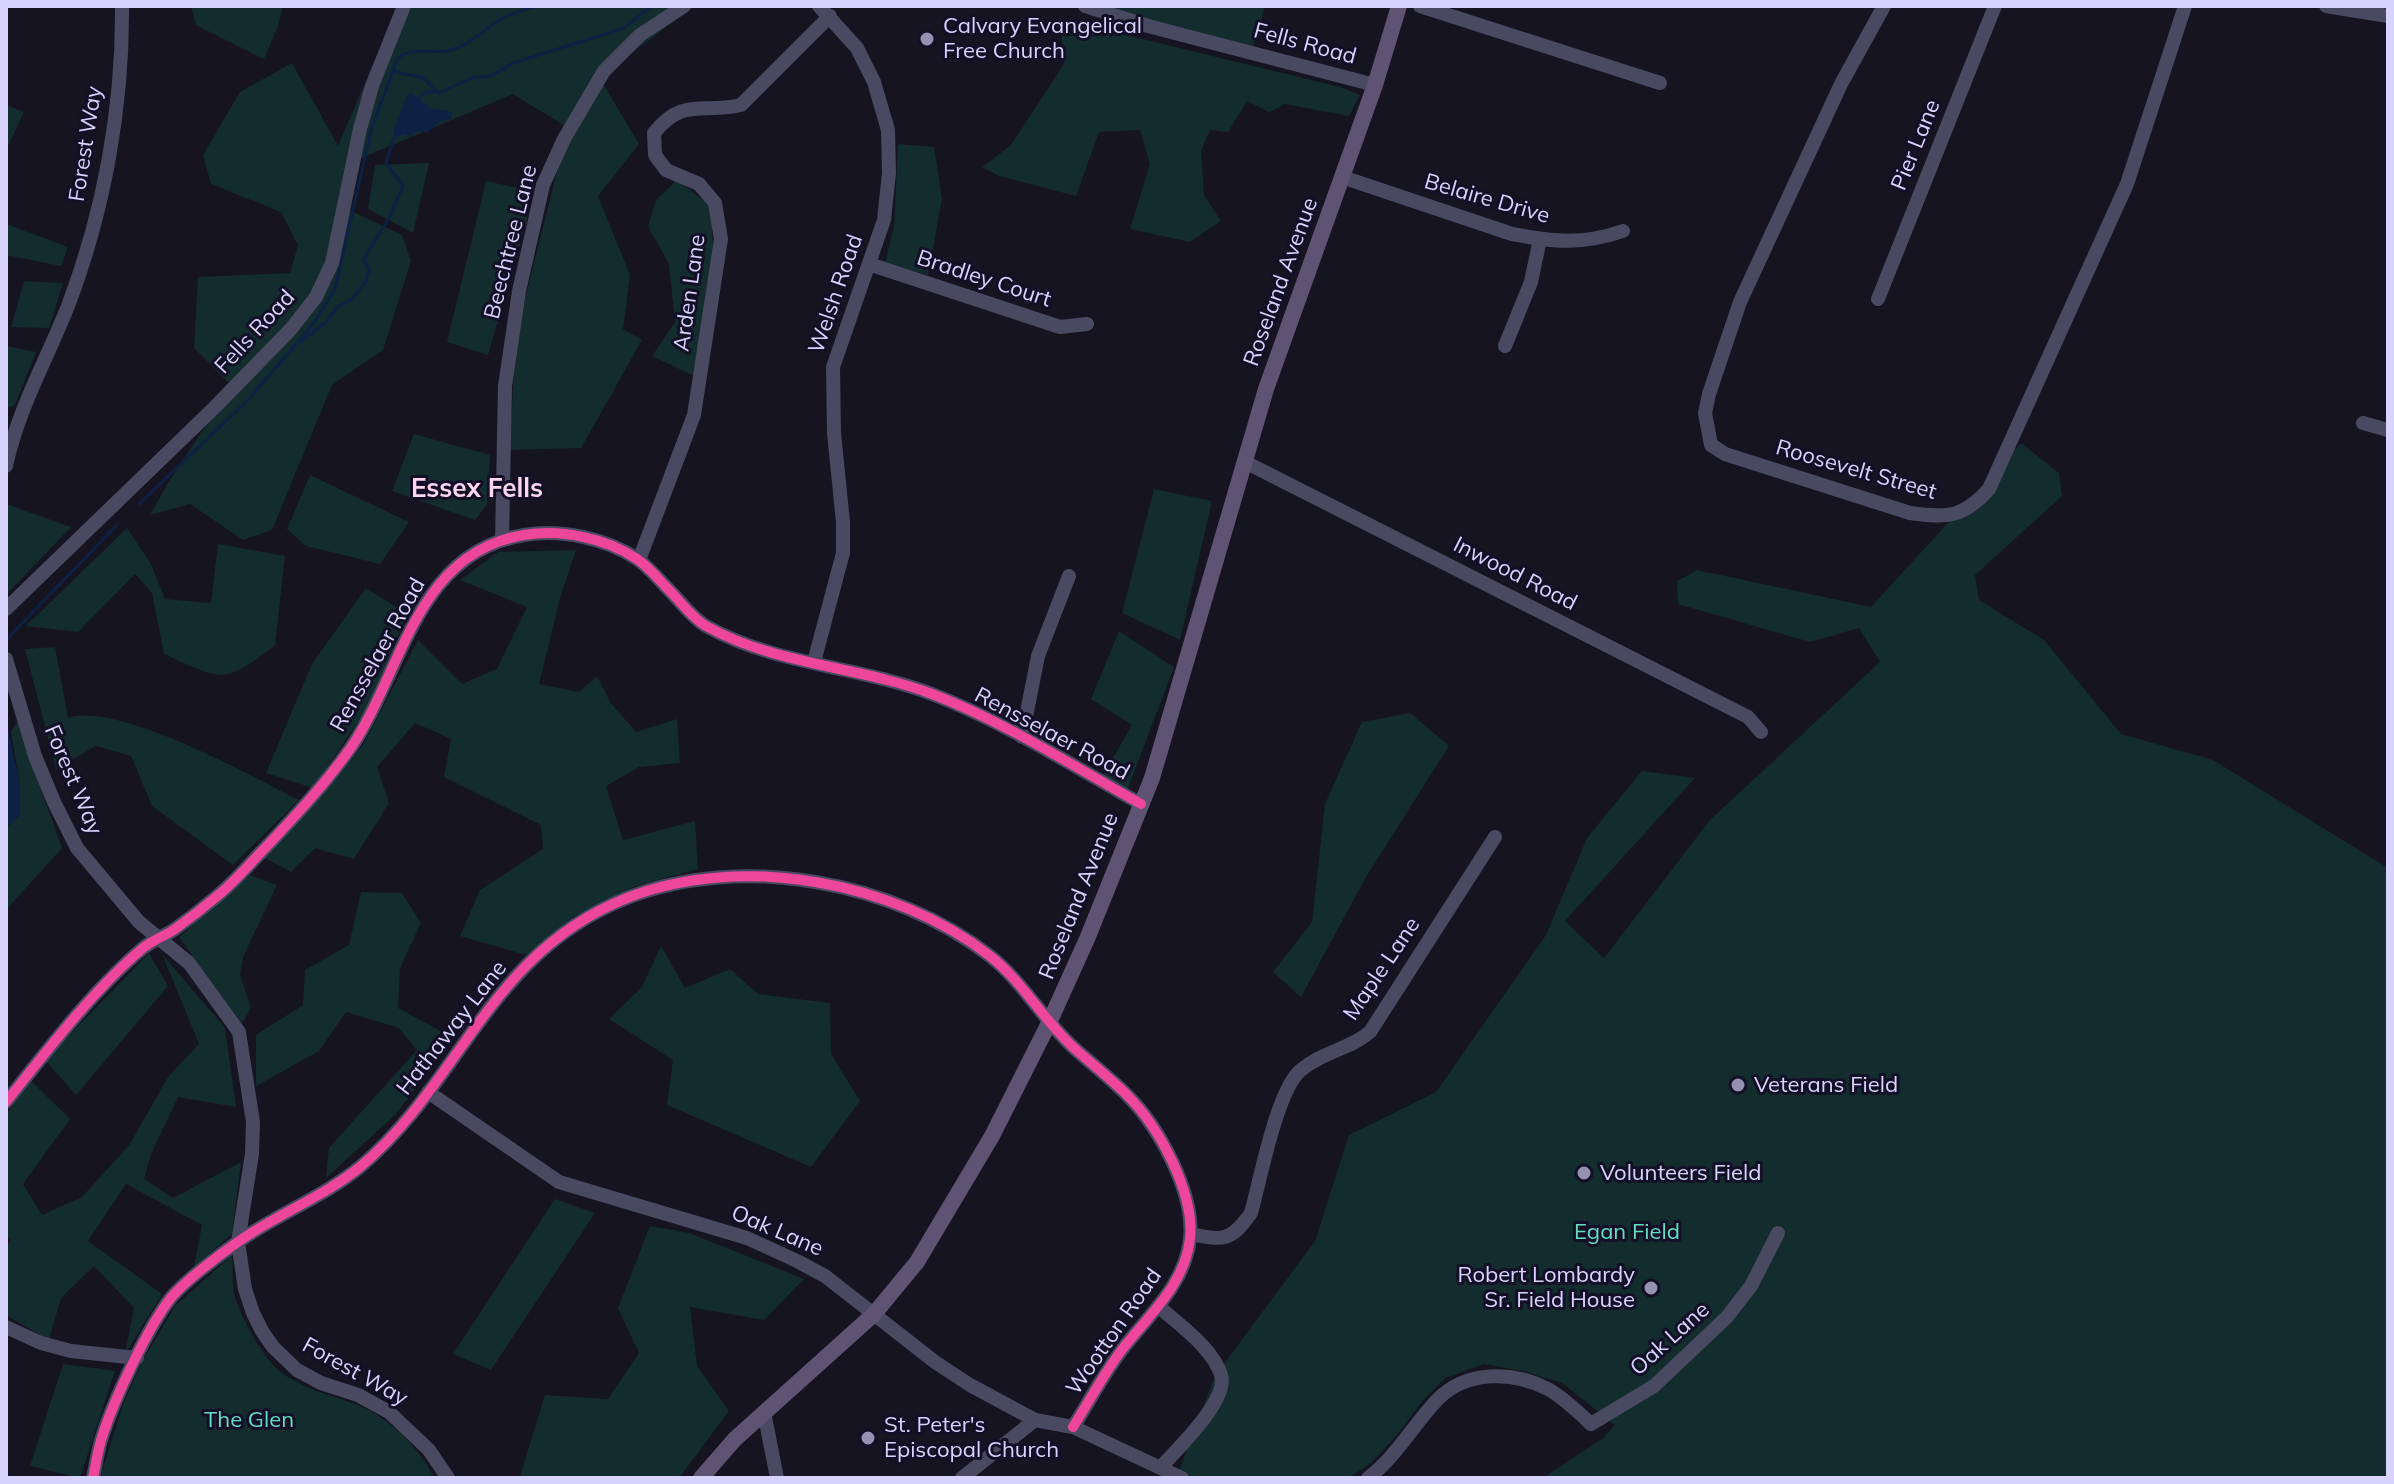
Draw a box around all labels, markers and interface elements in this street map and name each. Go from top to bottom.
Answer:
place label: Calvary Evangelical Free Church [943,13,1142,64]
street label: Fells Road [1251,18,1359,70]
marker: Calvary Evangelical Free Church [918,30,936,48]
street label: Forest Way [64,84,108,204]
street label: Pier Lane [1886,96,1946,194]
street label: Beechtree Lane [479,162,543,322]
street label: Belaire Drive [1421,168,1553,230]
street label: Roseland Avenue [1238,194,1324,370]
street label: Welsh Road [803,231,869,357]
street label: Arden Lane [669,233,711,353]
street label: Bradley Court [914,245,1054,313]
street label: Fells Road [210,285,300,379]
street label: Roosevelt Street [1773,434,1939,506]
district label: Essex Fells [411,473,543,505]
street label: Inwood Road [1449,531,1581,617]
street label: Rensselaer Road [325,574,431,736]
street label: Rensselaer Road [970,682,1134,786]
street label: Forest Way [38,721,108,839]
street label: Roseland Avenue [1034,809,1124,983]
street label: Maple Lane [1338,913,1426,1025]
street label: Hathaway Lane [391,956,513,1100]
place label: Veterans Field [1754,1072,1898,1098]
marker: Veterans Field [1729,1076,1747,1094]
place label: Volunteers Field [1600,1160,1762,1186]
marker: Volunteers Field [1575,1164,1593,1182]
street label: Oak Lane [727,1200,827,1262]
park label: Egan Field [1574,1219,1680,1245]
place label: Robert Lombardy Sr. Field House [1457,1262,1635,1314]
street label: Wootton Road [1061,1264,1167,1400]
marker: Robert Lombardy Sr. Field House [1642,1279,1660,1297]
street label: Oak Lane [1625,1297,1715,1381]
street label: Forest Way [298,1332,412,1412]
park label: The Glen [204,1407,294,1433]
place label: St. Peter's Episcopal Church [884,1412,1059,1464]
marker: St. Peter's Episcopal Church [859,1429,877,1447]

